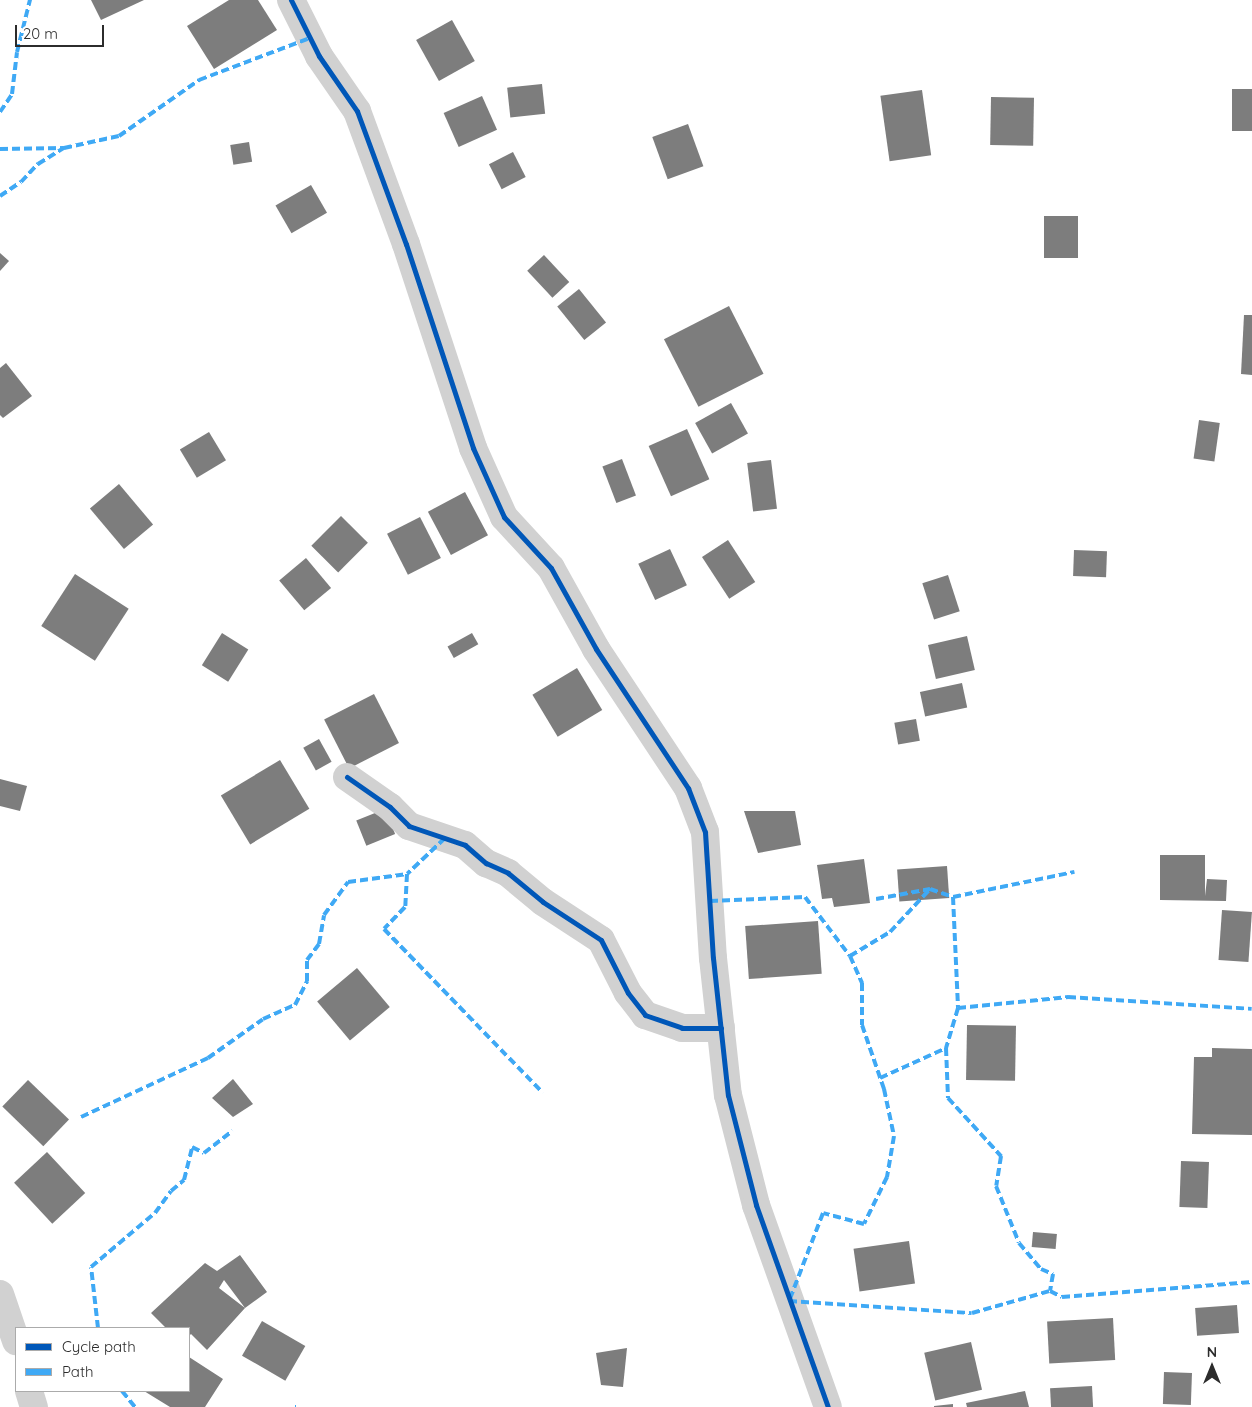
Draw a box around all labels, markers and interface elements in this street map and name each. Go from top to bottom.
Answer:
scale bar [18,15,106,47]
text: 20 m [23,24,58,43]
legend [15,1327,190,1392]
text: Cycle path [62,1337,136,1356]
north arrow [1187,1342,1237,1392]
text: N [1207,1343,1217,1361]
text: Path [62,1362,94,1381]

